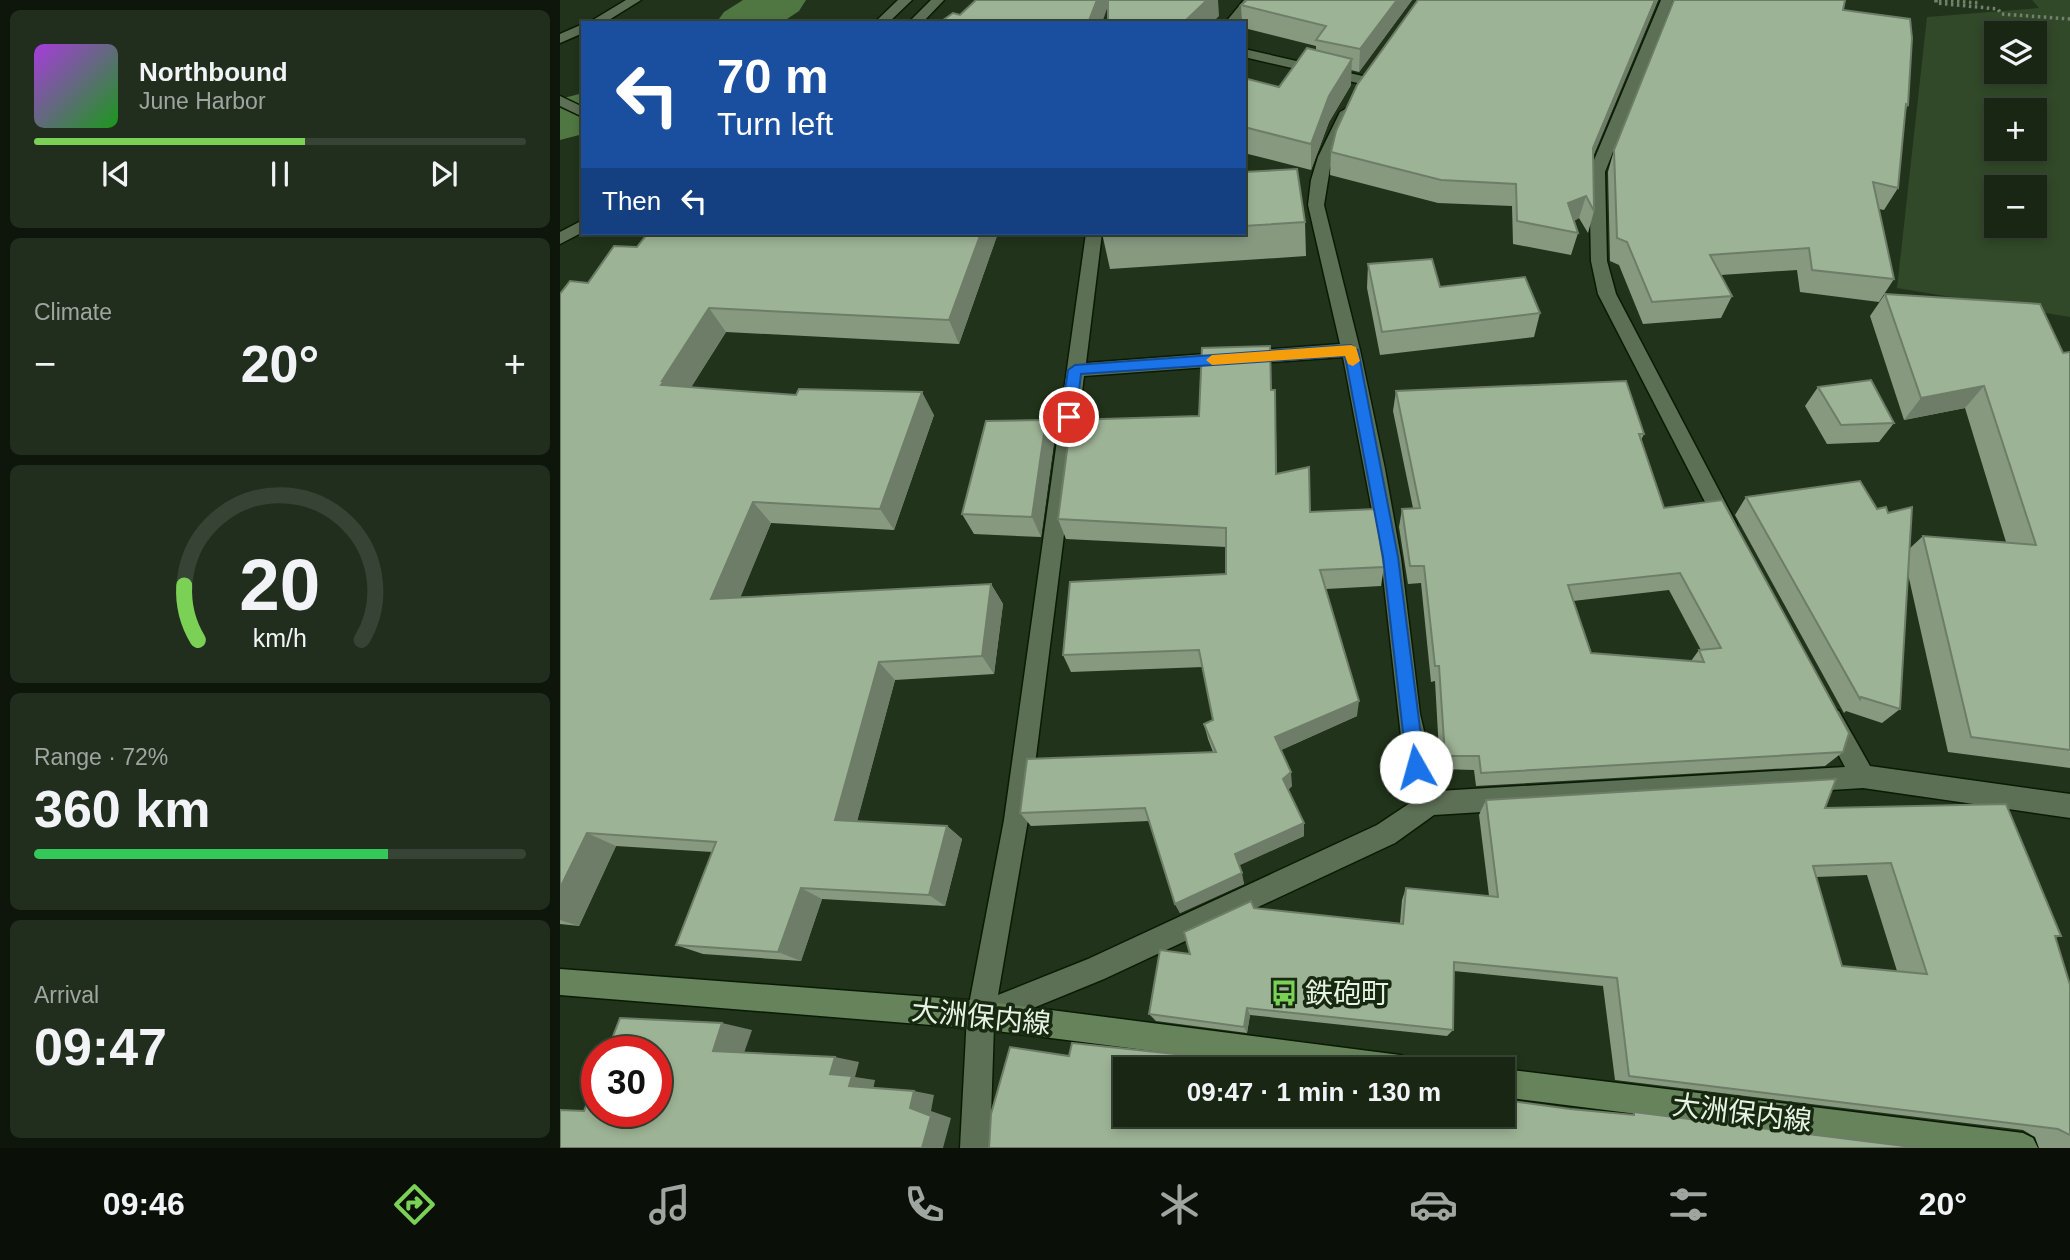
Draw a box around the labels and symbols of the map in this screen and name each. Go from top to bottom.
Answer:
pin [1039,387,1099,447]
position arrow [1379,730,1453,804]
bus stop icon: 鉄砲町 [1269,978,1299,1008]
place label: 鉄砲町 [1305,978,1389,1009]
street label: 大洲保内線 [910,994,1052,1040]
speed limit sign: 30 [581,1036,672,1127]
street label: 大洲保内線 [1671,1089,1813,1137]

